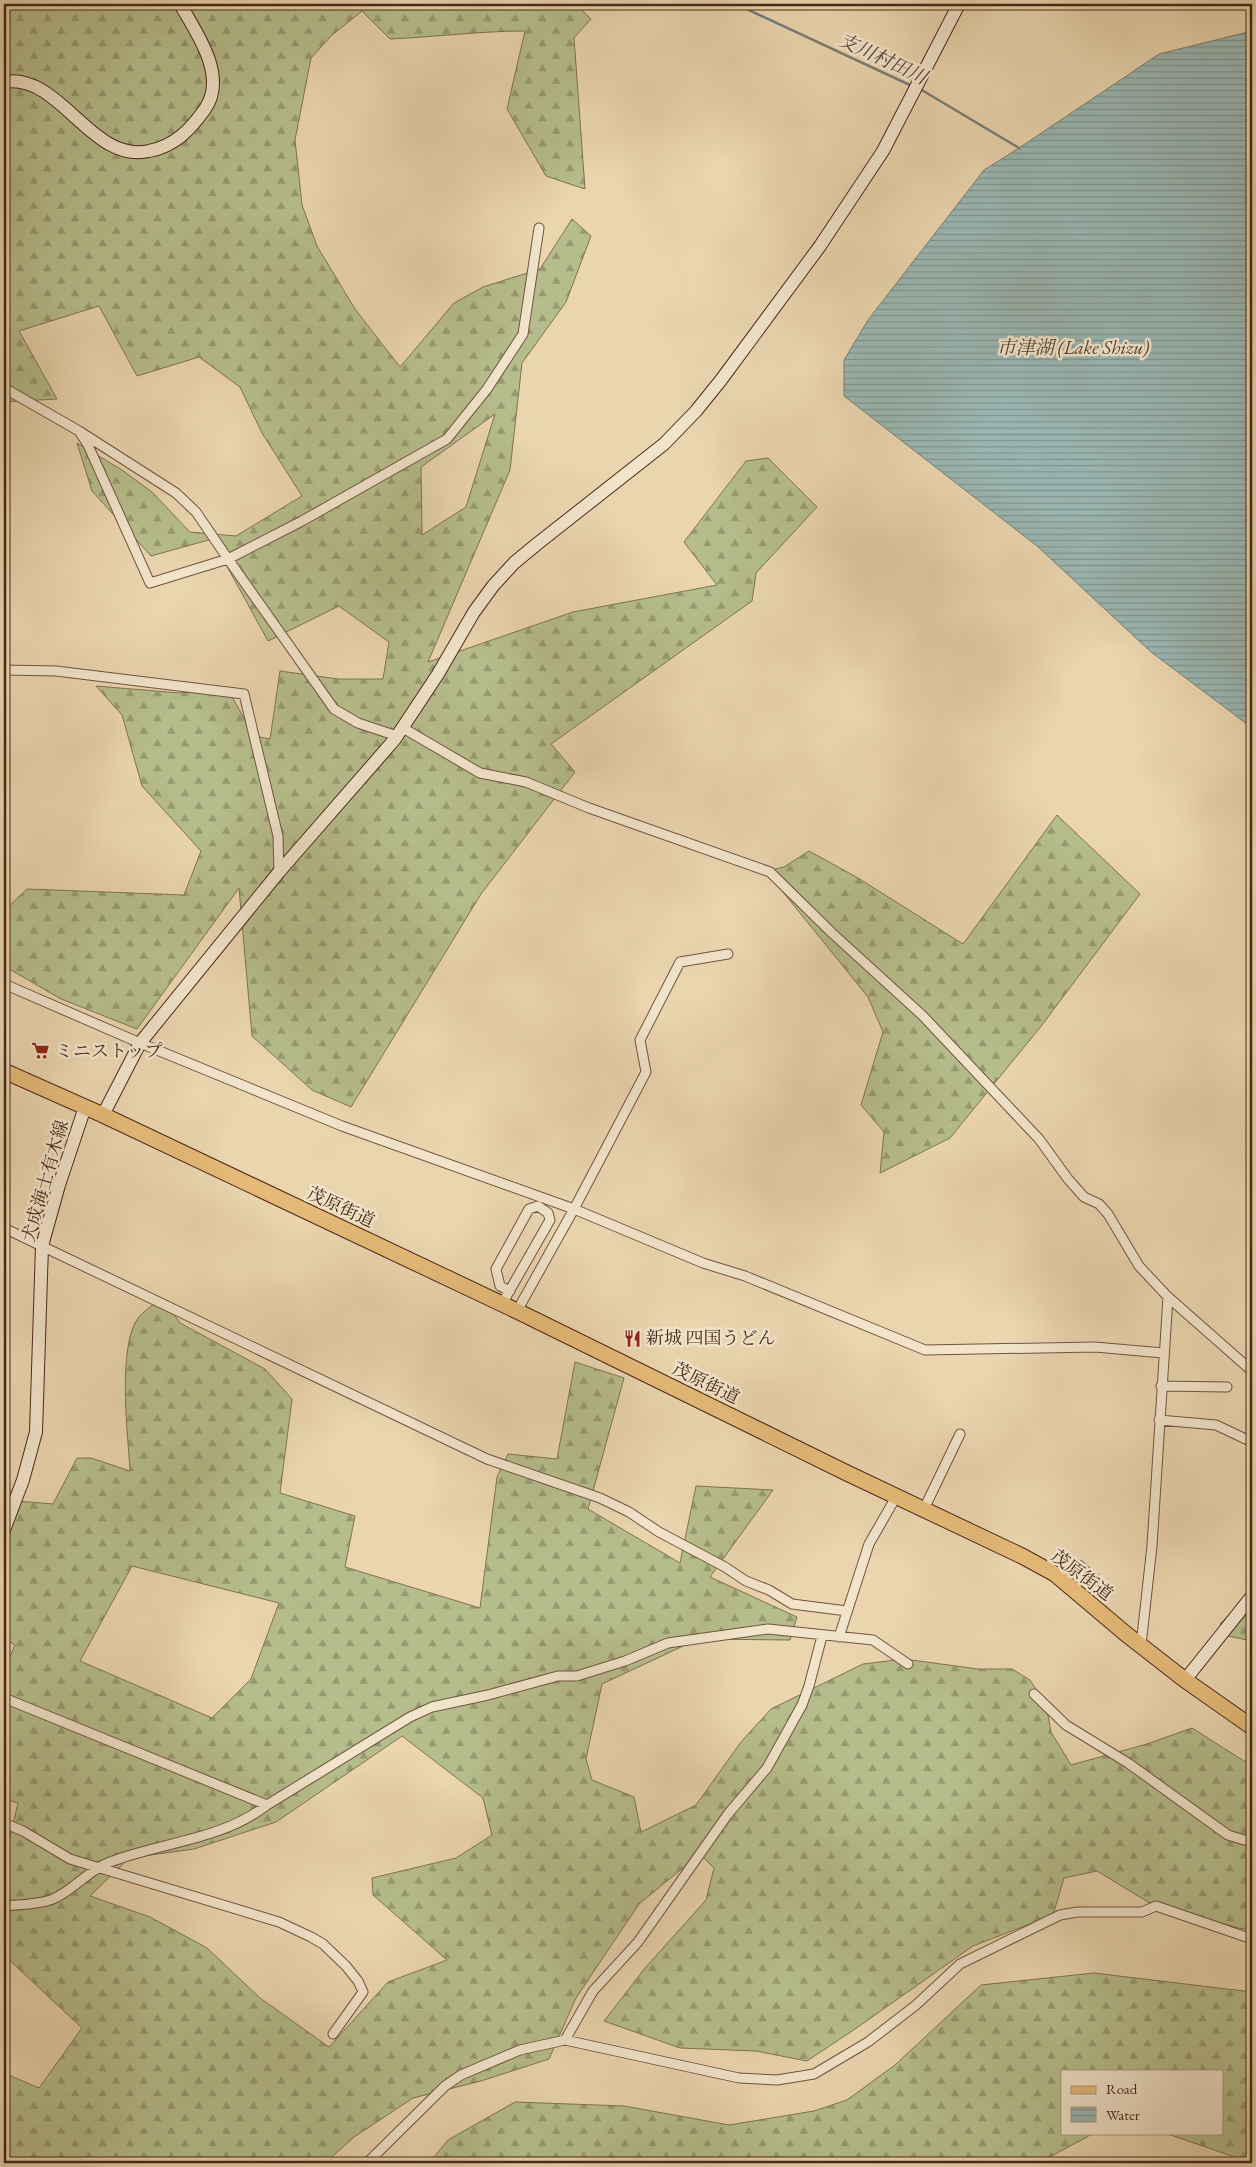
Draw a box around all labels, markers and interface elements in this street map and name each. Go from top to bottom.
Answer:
water label: 支川村田川 [834,27,933,91]
water label: 市津湖 (Lake Shizu) [997,335,1149,360]
place label: ミニストップ [55,1039,162,1062]
supermarket icon: ミニストップ [31,1041,51,1061]
street label: 犬成海士有木線 [16,1117,73,1245]
street label: 茂原街道 [304,1181,379,1232]
place label: 新城 四国うどん [646,1326,776,1349]
restaurant icon: 新城 四国うどん [622,1328,642,1348]
street label: 茂原街道 [669,1356,744,1409]
street label: 茂原街道 [1047,1544,1118,1605]
legend [1061,2070,1224,2134]
text: Road [1106,2079,1138,2098]
text: Water [1106,2105,1140,2124]

